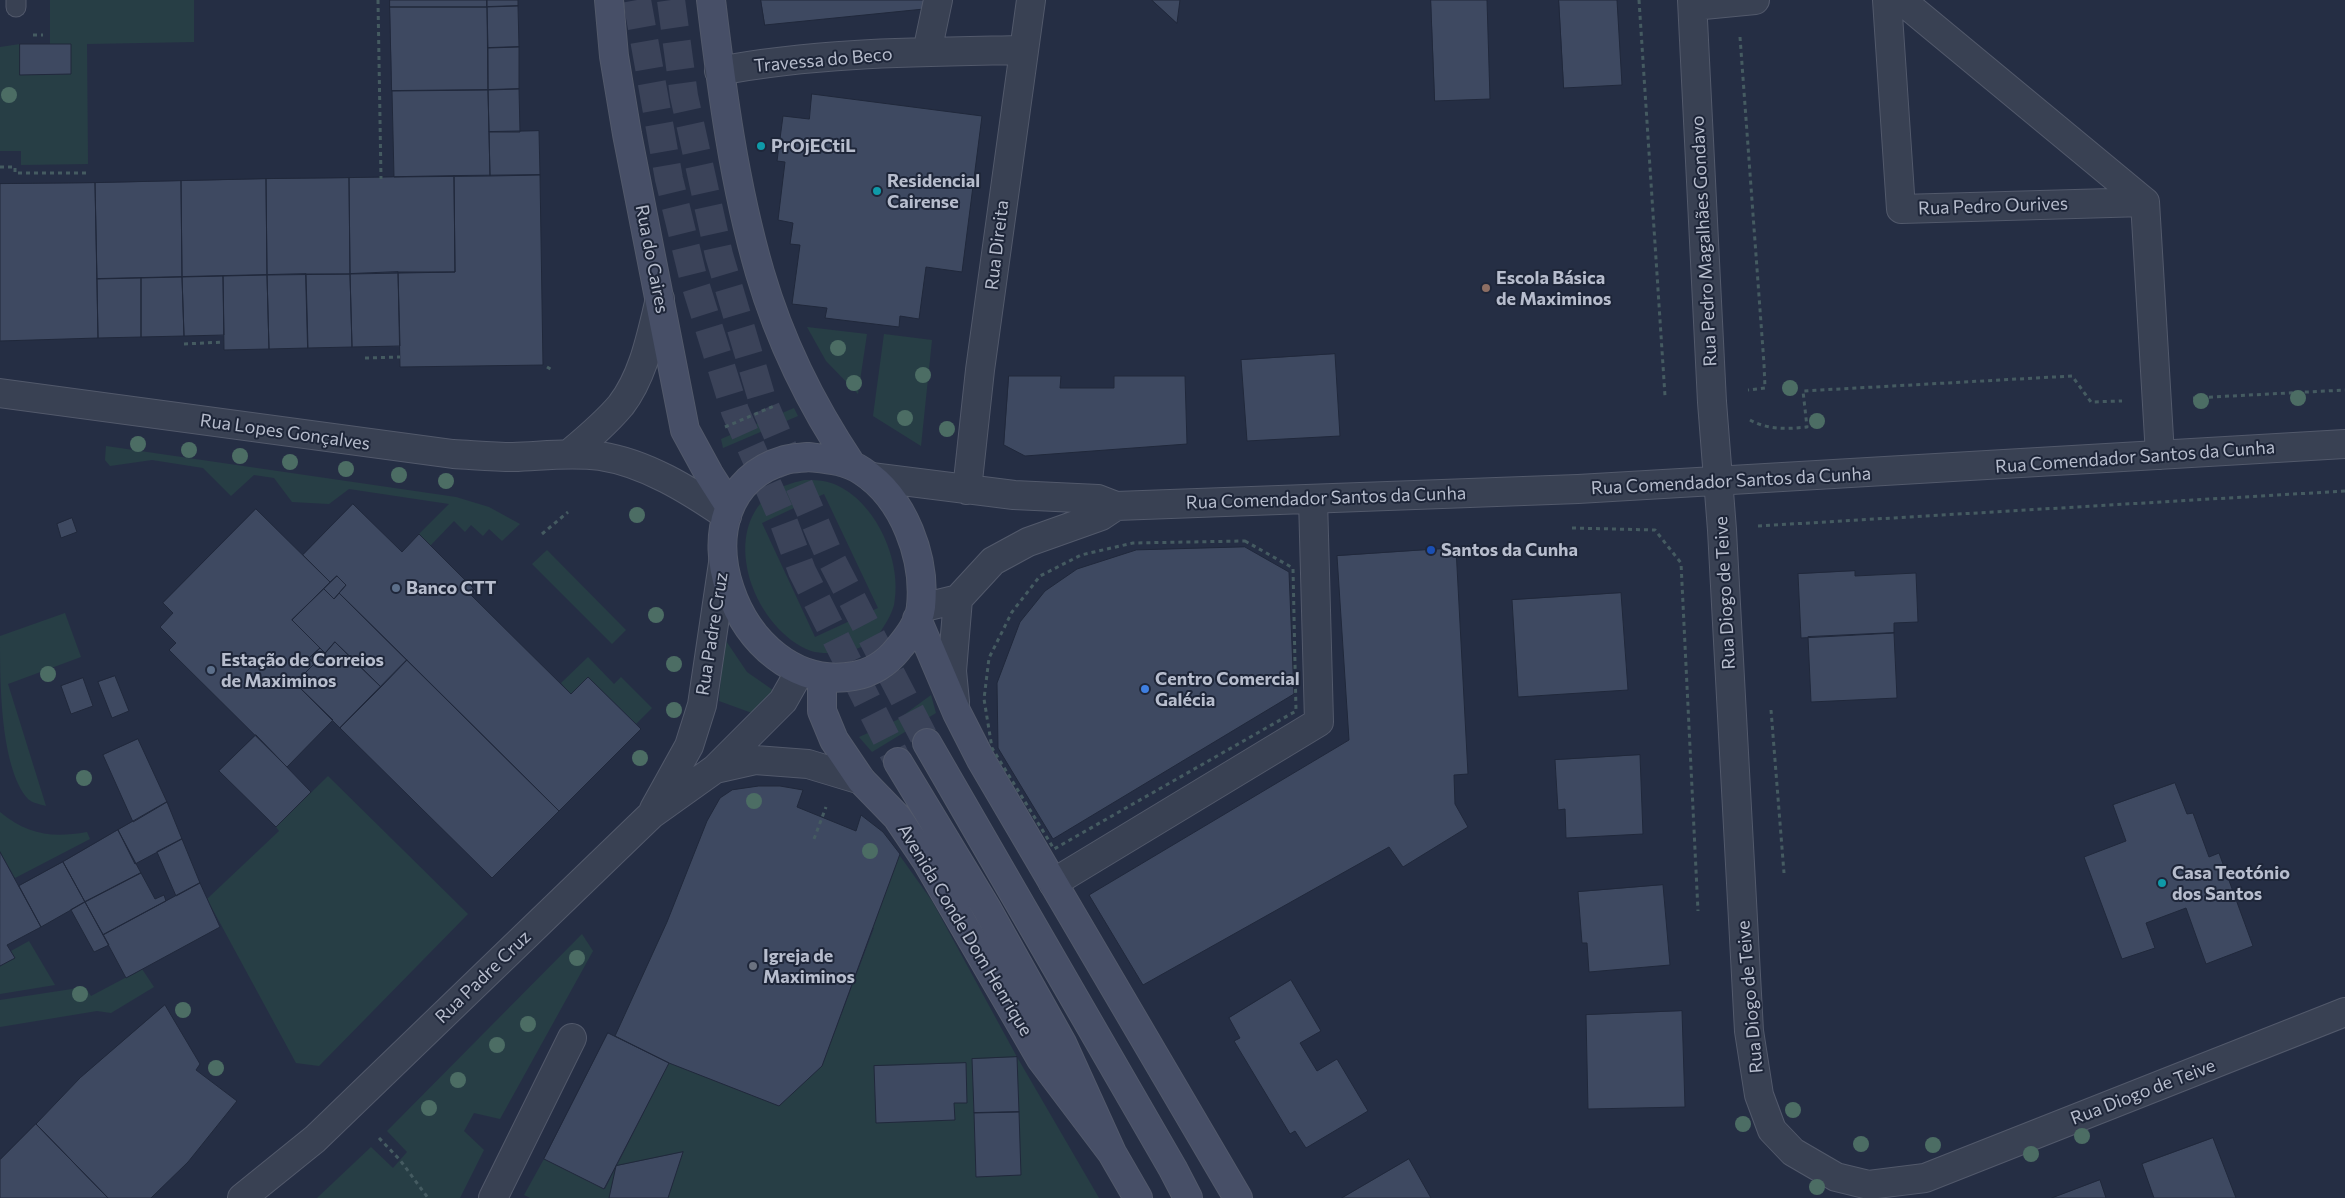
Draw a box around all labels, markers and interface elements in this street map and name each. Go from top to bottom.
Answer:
street label: Travessa do Beco [753,43,893,77]
street label: Rua Pedro Magalhães Gondavo [1687,115,1721,367]
place label: PrOjECtiL [771,135,856,157]
marker: PrOjECtiL [755,140,767,152]
place label: Residencial Cairense [887,170,980,212]
marker: Residencial Cairense [871,185,883,197]
street label: Rua Pedro Ourives [1918,193,2068,219]
street label: Rua Direita [981,199,1013,291]
street label: Rua do Caires [631,203,673,315]
place label: Escola Básica de Maximinos [1496,267,1611,310]
marker: Escola Básica de Maximinos [1480,282,1492,294]
street label: Rua Lopes Gonçalves [199,409,371,455]
street label: Rua Comendador Santos da Cunha [1994,436,2276,478]
street label: Rua Comendador Santos da Cunha [1590,463,1872,499]
street label: Rua Comendador Santos da Cunha [1185,482,1467,514]
street label: Rua Diogo de Teive [1710,516,1740,670]
place label: Santos da Cunha [1441,539,1578,561]
marker: Santos da Cunha [1425,544,1437,556]
street label: Rua Padre Cruz [692,571,732,697]
place label: Banco CTT [406,577,496,599]
marker: Banco CTT [390,582,402,594]
place label: Estação de Correios de Maximinos [221,649,384,692]
marker: Estação de Correios de Maximinos [205,664,217,676]
place label: Centro Comercial Galécia [1155,668,1300,711]
marker: Centro Comercial Galécia [1139,683,1151,695]
street label: Avenida Conde Dom Henrique [893,820,1037,1040]
place label: Casa Teotónio dos Santos [2172,862,2290,904]
marker: Casa Teotónio dos Santos [2156,877,2168,889]
street label: Rua Diogo de Teive [1733,920,1767,1074]
street label: Rua Padre Cruz [431,926,535,1028]
place label: Igreja de Maximinos [763,945,855,988]
marker: Igreja de Maximinos [747,960,759,972]
street label: Rua Diogo de Teive [2068,1054,2218,1130]

